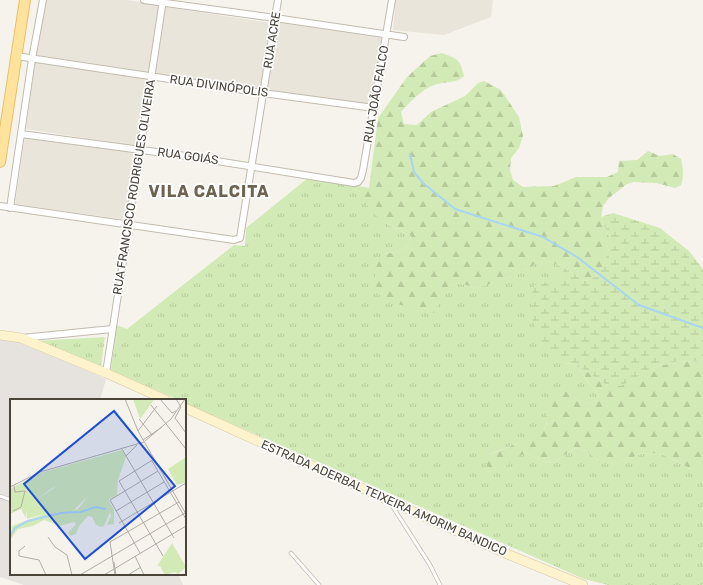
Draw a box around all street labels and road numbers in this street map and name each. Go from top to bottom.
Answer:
street label: RUA ACRE [261,11,283,69]
street label: RUA JOÃO FALCO [361,44,391,144]
street label: RUA DIVINÓPOLIS [169,72,269,100]
street label: RUA FRANCISCO RODRIGUES OLIVEIRA [110,78,158,296]
street label: RUA GOIÁS [156,145,220,167]
street label: ESTRADA ADERBAL TEIXEIRA AMORIM BANDICO [259,437,509,559]

